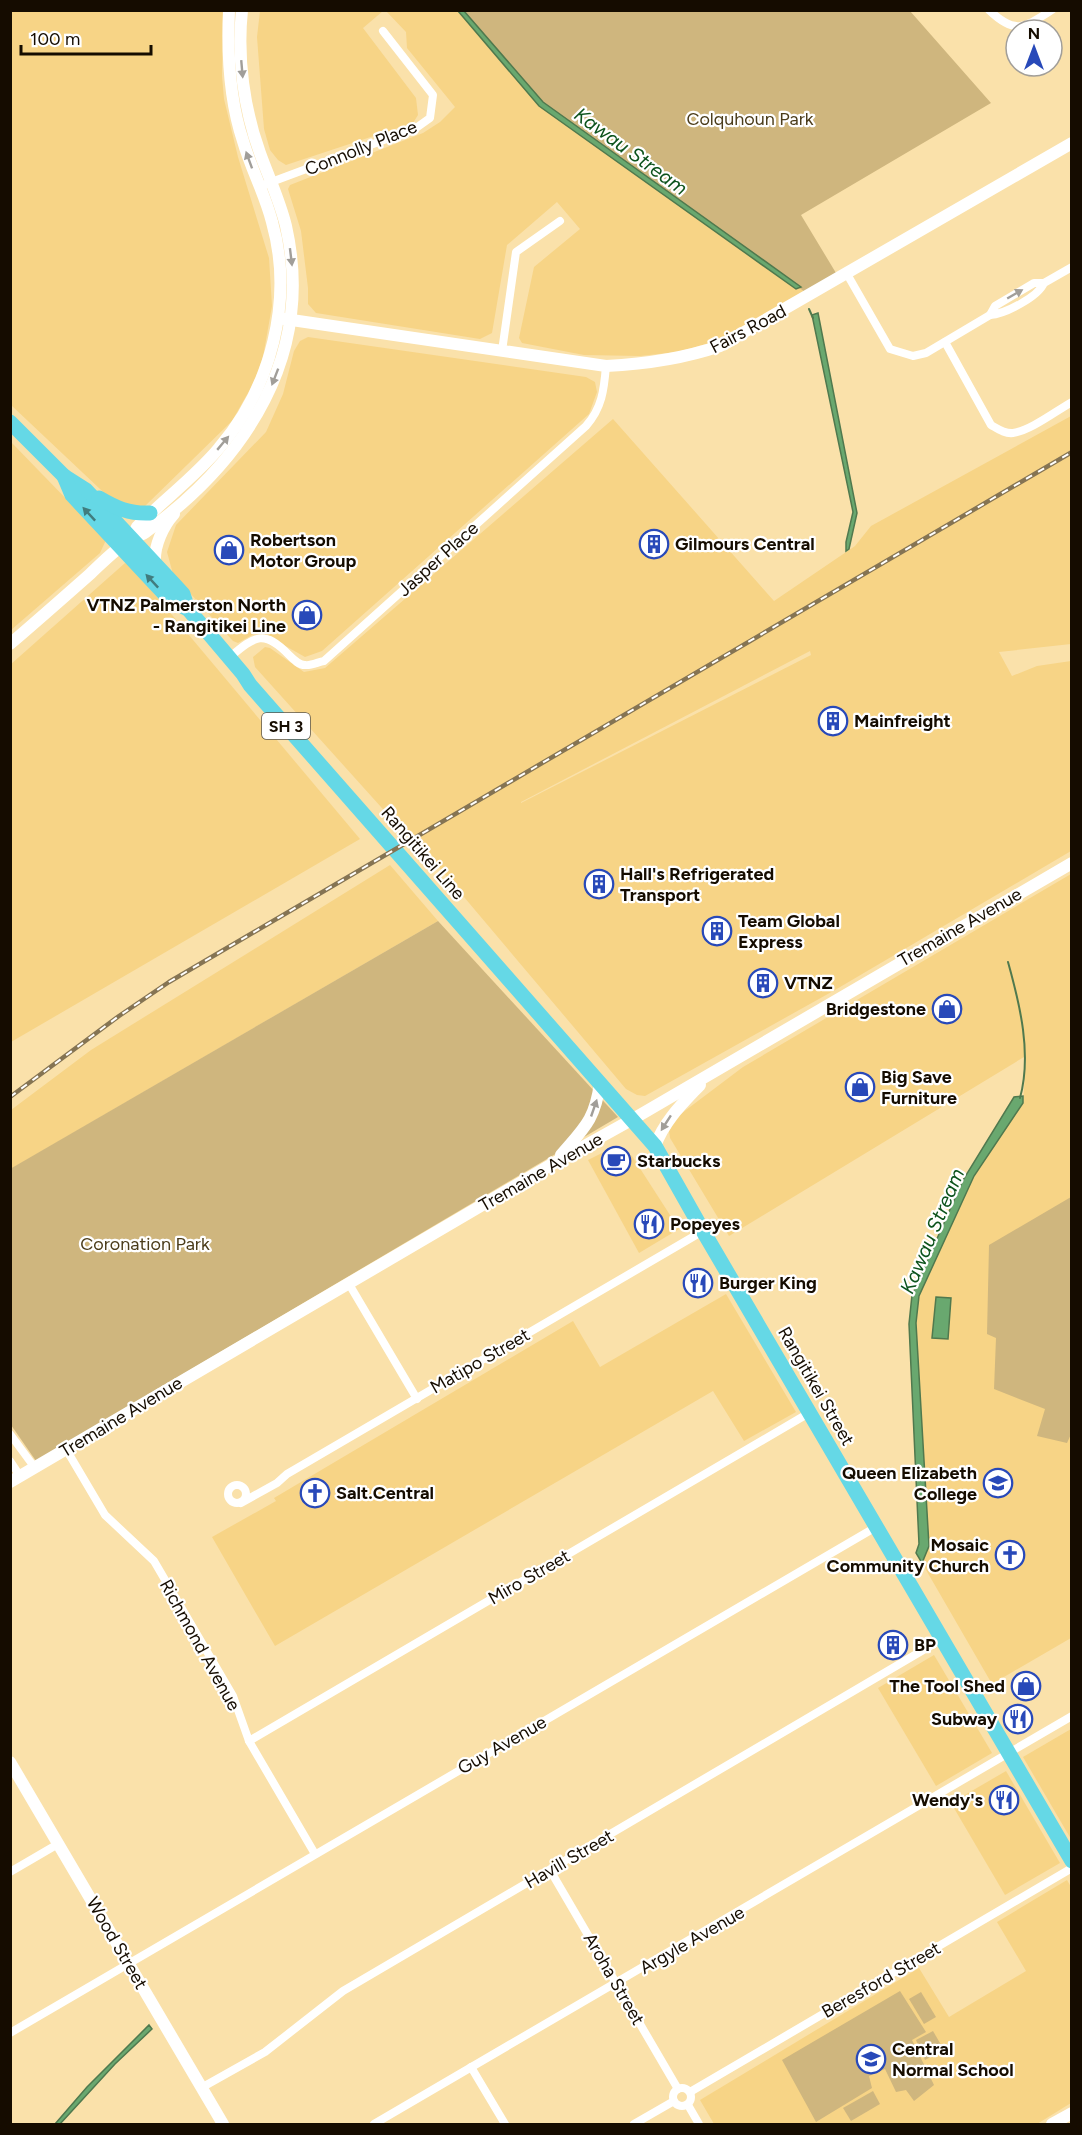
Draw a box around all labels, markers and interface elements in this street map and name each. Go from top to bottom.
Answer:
scale bar [21,18,152,56]
north arrow [1004,18,1064,78]
text: N [1028,24,1040,43]
text: 100 m [30,28,80,50]
one-way arrow [237,59,247,78]
water label: Kawau Stream [570,102,692,200]
park label: Colquhoun Park [686,108,814,130]
street label: Connolly Place [302,115,420,180]
one-way arrow [244,151,254,169]
one-way arrow [286,247,296,266]
one-way arrow [1007,289,1024,299]
street label: Fairs Road [706,300,790,358]
one-way arrow [270,368,279,386]
one-way arrow [216,436,228,451]
one-way arrow [83,507,97,521]
street label: Jasper Place [393,517,483,601]
building icon: Gilmours Central [638,528,670,560]
place label: Robertson Motor Group [250,529,356,572]
place label: Gilmours Central [675,533,815,555]
shop icon: Robertson Motor Group [213,534,245,566]
one-way arrow [146,574,159,589]
place label: VTNZ Palmerston North - Rangitikei Line [87,594,286,637]
shop icon: VTNZ Palmerston North - Rangitikei Line [291,599,323,631]
building icon: Mainfreight [817,705,849,737]
place label: Mainfreight [854,710,951,732]
road number: SH 3 [262,713,310,739]
street label: Rangitikei Line [376,802,470,904]
place label: Hall's Refrigerated Transport [620,863,774,906]
building icon: Hall's Refrigerated Transport [583,868,615,900]
street label: Tremaine Avenue [894,883,1026,971]
place label: Team Global Express [738,910,840,953]
building icon: Team Global Express [701,915,733,947]
building icon: VTNZ [747,967,779,999]
place label: VTNZ [784,972,833,994]
shop icon: Bridgestone [931,993,963,1025]
place label: Bridgestone [826,998,926,1020]
place label: Big Save Furniture [881,1066,957,1109]
shop icon: Big Save Furniture [844,1071,876,1103]
one-way arrow [590,1099,600,1117]
one-way arrow [661,1115,672,1131]
street label: Tremaine Avenue [475,1128,607,1216]
cafe icon: Starbucks [600,1145,632,1177]
place label: Starbucks [637,1150,721,1172]
water label: Kawau Stream [895,1165,969,1297]
restaurant icon: Popeyes [633,1208,665,1240]
place label: Popeyes [670,1213,741,1235]
park label: Coronation Park [80,1233,210,1255]
restaurant icon: Burger King [682,1267,714,1299]
place label: Burger King [719,1272,817,1294]
street label: Rangitikei Street [773,1323,859,1450]
street label: Matipo Street [426,1324,534,1398]
street label: Tremaine Avenue [56,1372,186,1462]
place label: Queen Elizabeth College [842,1462,977,1505]
school or university icon: Queen Elizabeth College [982,1467,1014,1499]
church icon: Salt.Central [299,1477,331,1509]
place label: Salt.Central [336,1482,434,1504]
place label: Mosaic Community Church [827,1534,989,1577]
church icon: Mosaic Community Church [994,1539,1026,1571]
street label: Miro Street [484,1545,574,1609]
street label: Richmond Avenue [155,1575,245,1715]
building icon: BP [877,1629,909,1661]
place label: BP [914,1634,936,1656]
shop icon: The Tool Shed [1010,1670,1042,1702]
place label: The Tool Shed [889,1675,1005,1697]
restaurant icon: Subway [1002,1703,1034,1735]
place label: Subway [931,1708,998,1730]
street label: Guy Avenue [454,1711,550,1779]
restaurant icon: Wendy's [988,1784,1020,1816]
place label: Wendy's [912,1789,984,1811]
street label: Havill Street [521,1825,617,1893]
street label: Wood Street [82,1893,152,1993]
street label: Argyle Avenue [636,1901,748,1979]
street label: Aroha Street [579,1929,649,2029]
street label: Beresford Street [818,1937,945,2023]
place label: Central Normal School [892,2038,1014,2081]
school or university icon: Central Normal School [855,2043,887,2075]

